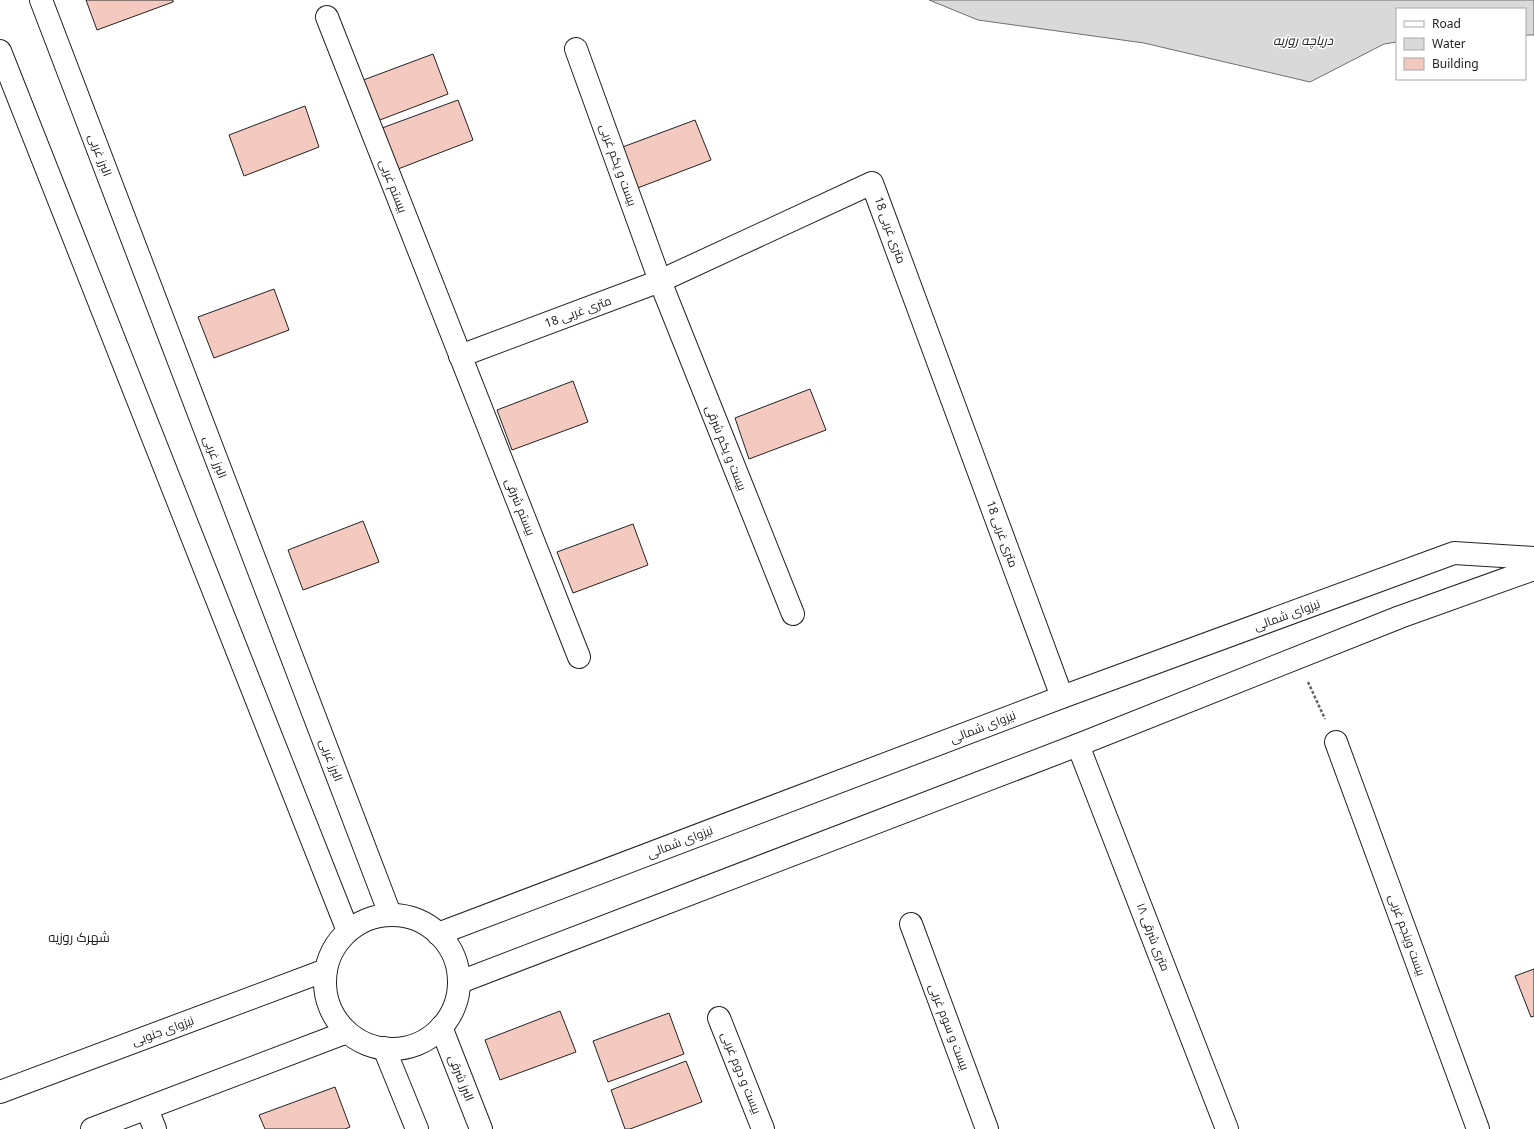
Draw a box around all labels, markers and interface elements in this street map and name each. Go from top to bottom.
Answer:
legend [1396,8,1526,80]
text: Road [1432,15,1461,32]
water label: دریاچه روزیه [1273,31,1334,49]
text: Water [1432,35,1466,52]
text: Building [1432,55,1479,72]
street label: بیست و یکم غربی [596,121,641,208]
street label: البرز غربی [85,131,116,179]
street label: بیستم غربی [375,157,411,215]
street label: 18 متری غربی [870,194,910,266]
street label: 18 متری غربی [542,292,614,332]
street label: بیست و یکم شرقی [702,403,751,493]
street label: البرز غربی [200,433,231,481]
street label: بیستم شرقی [501,476,540,538]
street label: 18 متری غربی [982,498,1022,570]
street label: نیزوای شمالی [1251,595,1322,634]
street label: نیزوای شمالی [947,706,1018,747]
street label: البرز غربی [316,736,347,784]
street label: نیزوای شمالی [644,821,715,862]
street label: بیست وپنجم غربی [1384,892,1430,978]
street label: ۱۸ متری شرقی [1133,900,1174,973]
district label: شهرک روزیه [48,928,110,946]
street label: بیست و سوم غربی [925,981,974,1073]
street label: نیزوای جنوبی [129,1011,196,1050]
street label: بیست و دوم غربی [717,1029,766,1116]
street label: البرز شرقی [444,1052,478,1104]

